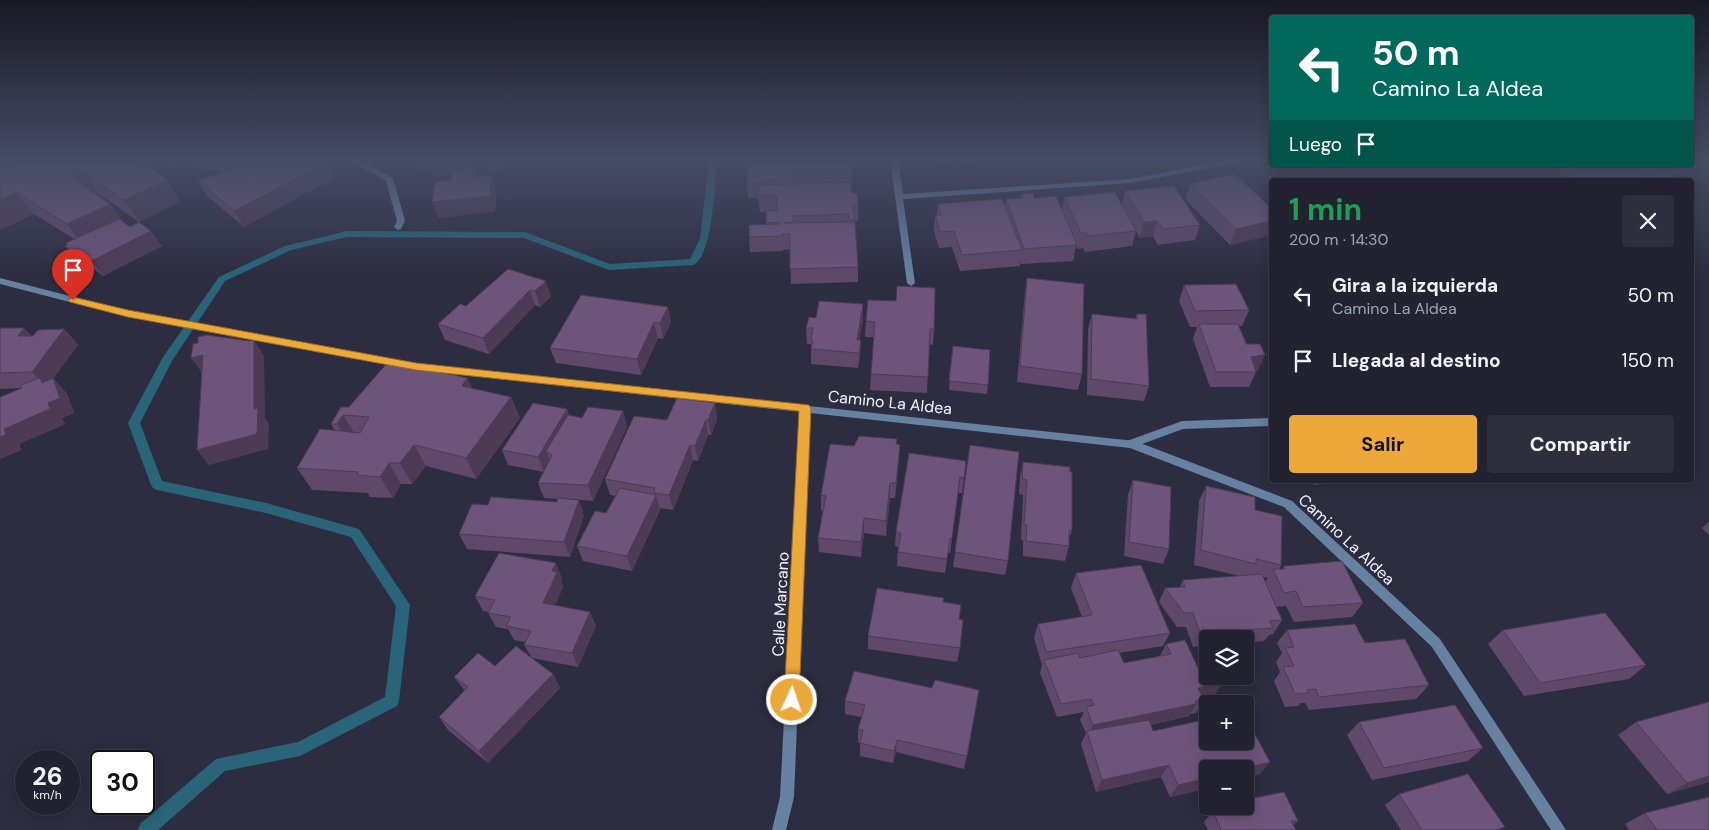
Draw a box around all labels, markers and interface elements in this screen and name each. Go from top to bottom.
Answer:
text: 50 m [1372,30,1460,76]
icon: left [1289,35,1354,100]
text: Camino La Aldea [1372,74,1543,103]
icon: arrive [1352,130,1380,158]
text: Luego [1289,132,1342,157]
text: 1 min [1289,190,1362,229]
button: close [1622,195,1674,247]
text: 200 m · 14:30 [1289,229,1388,250]
pin [52,249,94,300]
icon: arrive [59,256,87,284]
text: Gira a la izquierda [1332,273,1498,298]
icon: left [1289,282,1317,310]
text: 50 m [1627,283,1674,308]
text: Camino La Aldea [1332,298,1457,319]
icon: arrive [1289,347,1317,375]
text: Llegada al destino [1332,348,1501,373]
text: 150 m [1622,348,1674,373]
street label: Camino La Aldea [827,386,953,419]
button: Salir [1289,415,1477,473]
button: Compartir [1487,415,1674,473]
street label: Camino La Aldea [1294,489,1399,590]
street label: Calle Marcano [767,551,794,657]
map controls [1199,630,1254,815]
button: layers [1199,630,1254,685]
position arrow [765,673,817,725]
button: + [1199,695,1254,750]
speed limit sign: 30 [90,750,155,815]
text: 26 [32,760,63,793]
button: − [1199,760,1254,815]
text: km/h [33,787,62,803]

